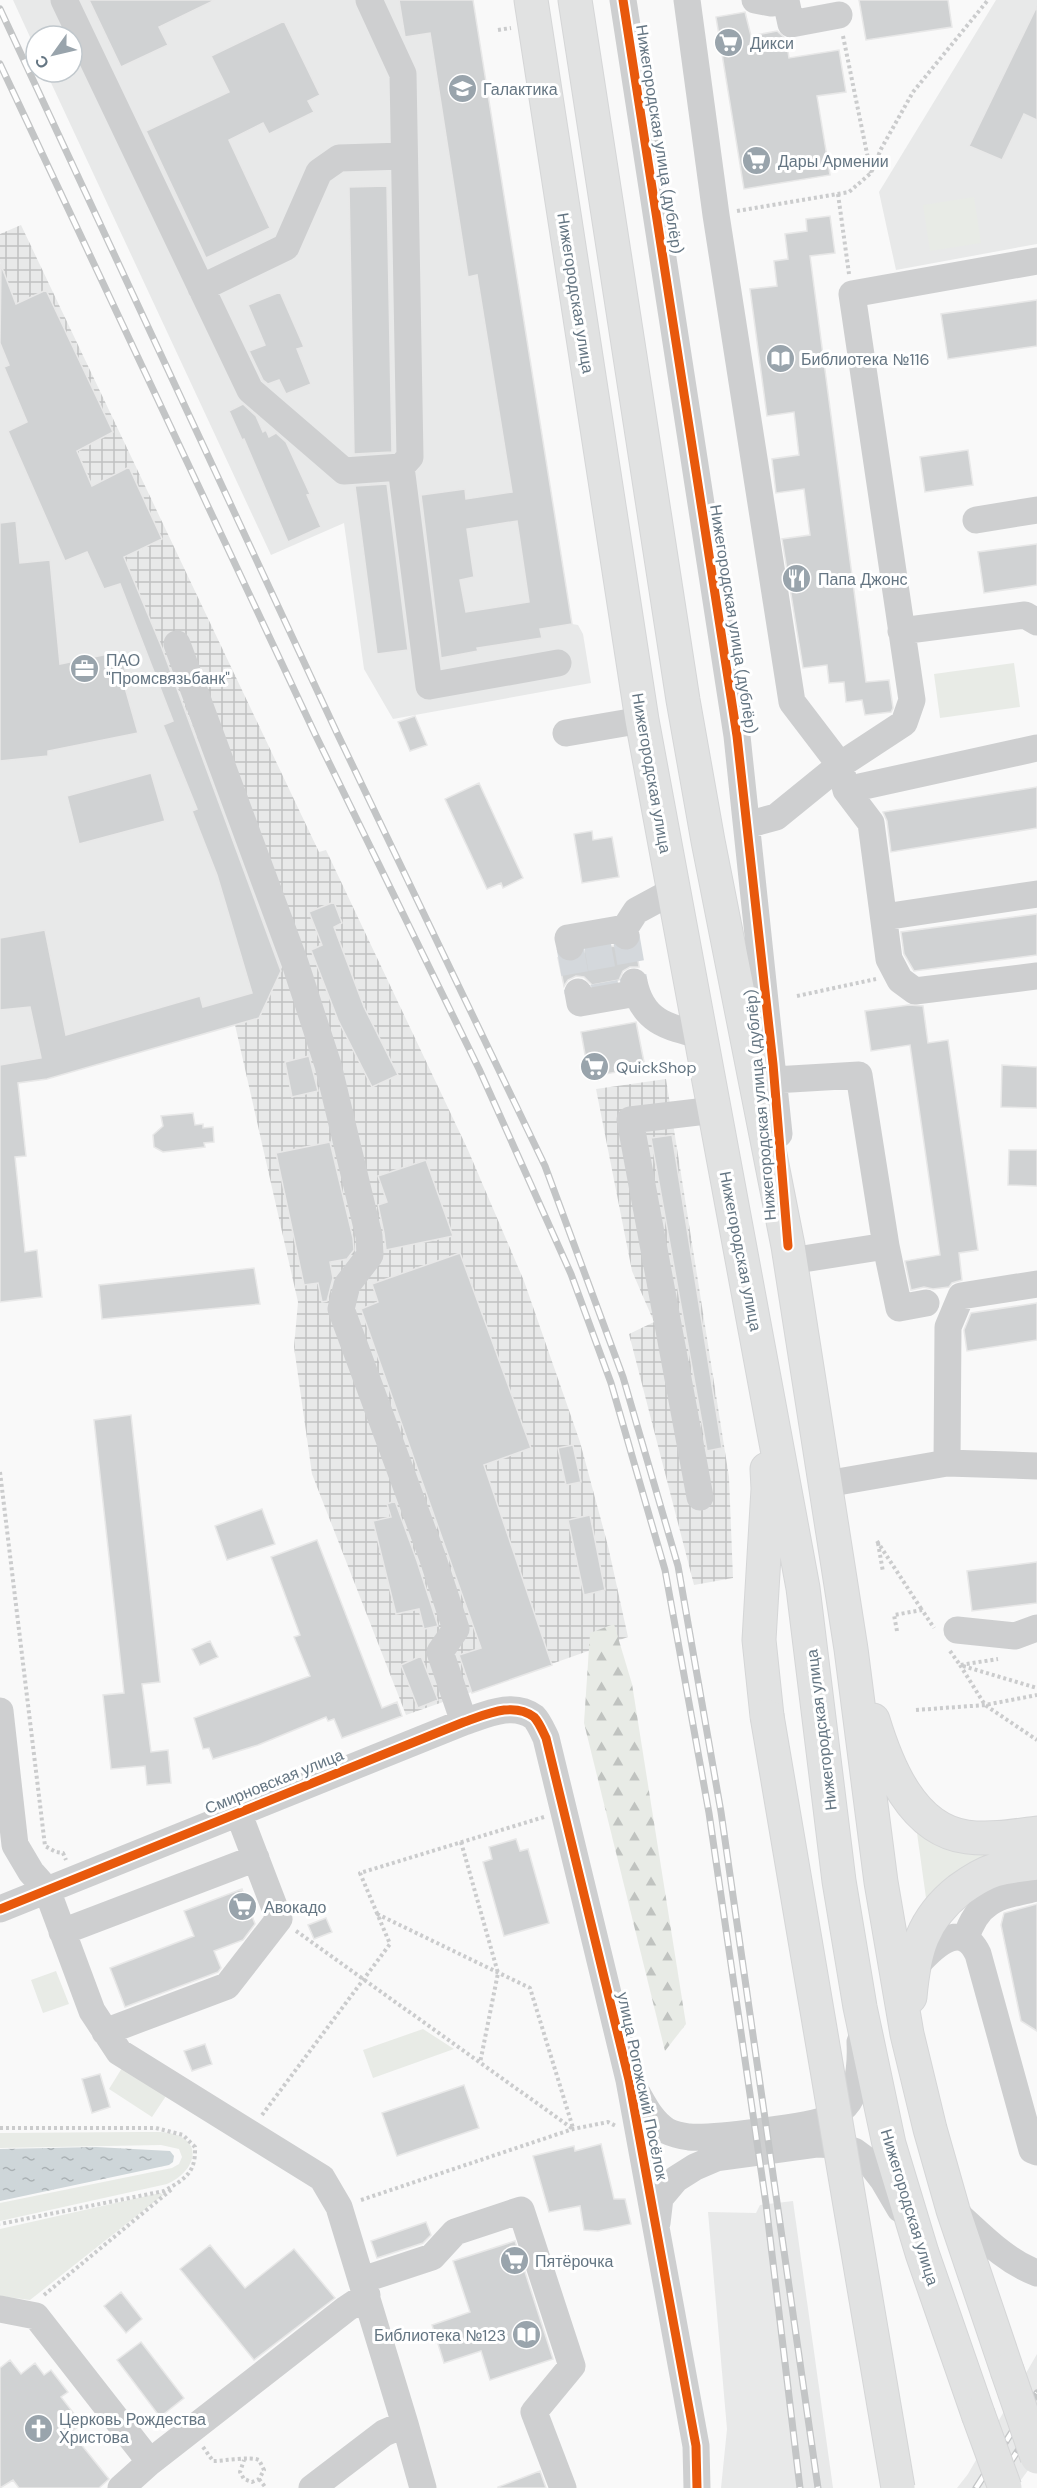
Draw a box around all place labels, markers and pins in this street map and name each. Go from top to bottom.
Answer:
supermarket icon: Дикси [713,27,745,59]
place label: Дикси [750,33,794,54]
school or university icon: Галактика [446,73,478,105]
place label: Галактика [483,79,558,100]
supermarket icon: Дары Армении [741,145,773,177]
place label: Дары Армении [778,151,889,172]
library icon: Библиотека №116 [764,343,796,375]
place label: Библиотека №116 [801,349,929,370]
restaurant icon: Папа Джонс [781,563,813,595]
place label: Папа Джонс [818,569,908,590]
place label: ПАО "Промсвязьбанк" [106,650,230,689]
office icon: ПАО "Промсвязьбанк" [69,653,101,685]
supermarket icon: QuickShop [579,1051,611,1083]
place label: QuickShop [616,1057,697,1078]
supermarket icon: Авокадо [227,1891,259,1923]
place label: Авокадо [264,1897,326,1918]
supermarket icon: Пятёрочка [498,2245,530,2277]
place label: Пятёрочка [535,2251,614,2272]
library icon: Библиотека №123 [511,2319,543,2351]
place label: Библиотека №123 [374,2325,506,2346]
place label: Церковь Рождества Христова [59,2409,206,2448]
church icon: Церковь Рождества Христова [22,2412,54,2444]

